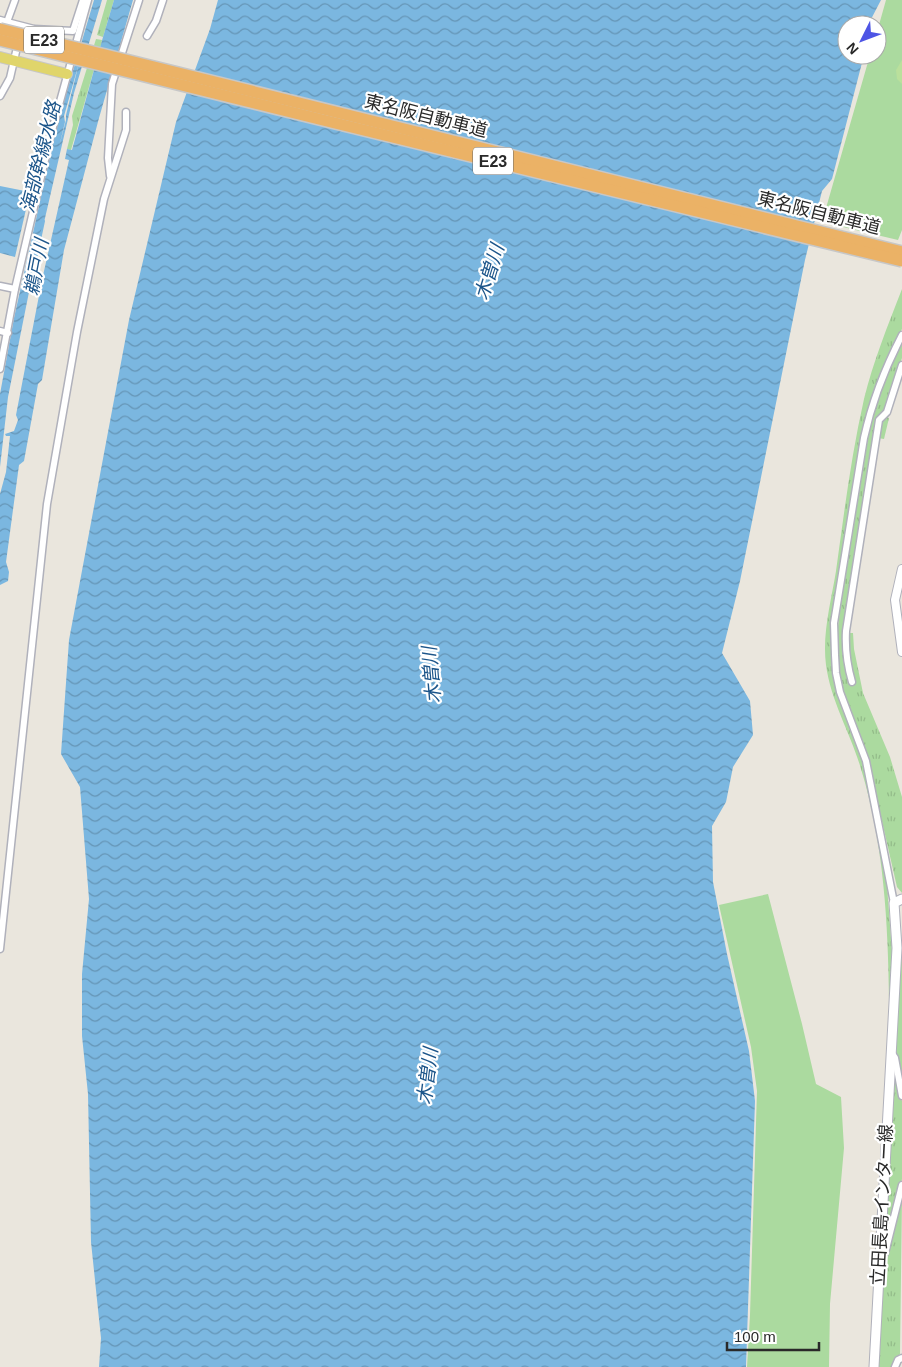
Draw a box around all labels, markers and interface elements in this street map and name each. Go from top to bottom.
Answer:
north arrow [837,15,887,65]
road number: E23 [24,26,64,54]
text: N [843,40,862,58]
street label: 東名阪自動車道 [362,91,490,141]
water label: 海部幹線水路 [17,97,65,215]
road number: E23 [473,148,513,175]
street label: 東名阪自動車道 [755,188,883,238]
water label: 鵜戸川 [21,235,53,297]
water label: 木曽川 [471,240,508,302]
water label: 木曽川 [418,644,444,704]
water label: 木曽川 [414,1045,442,1106]
street label: 立田長島インター線 [868,1124,896,1286]
scale bar [727,1320,820,1352]
text: 100 m [734,1328,776,1345]

